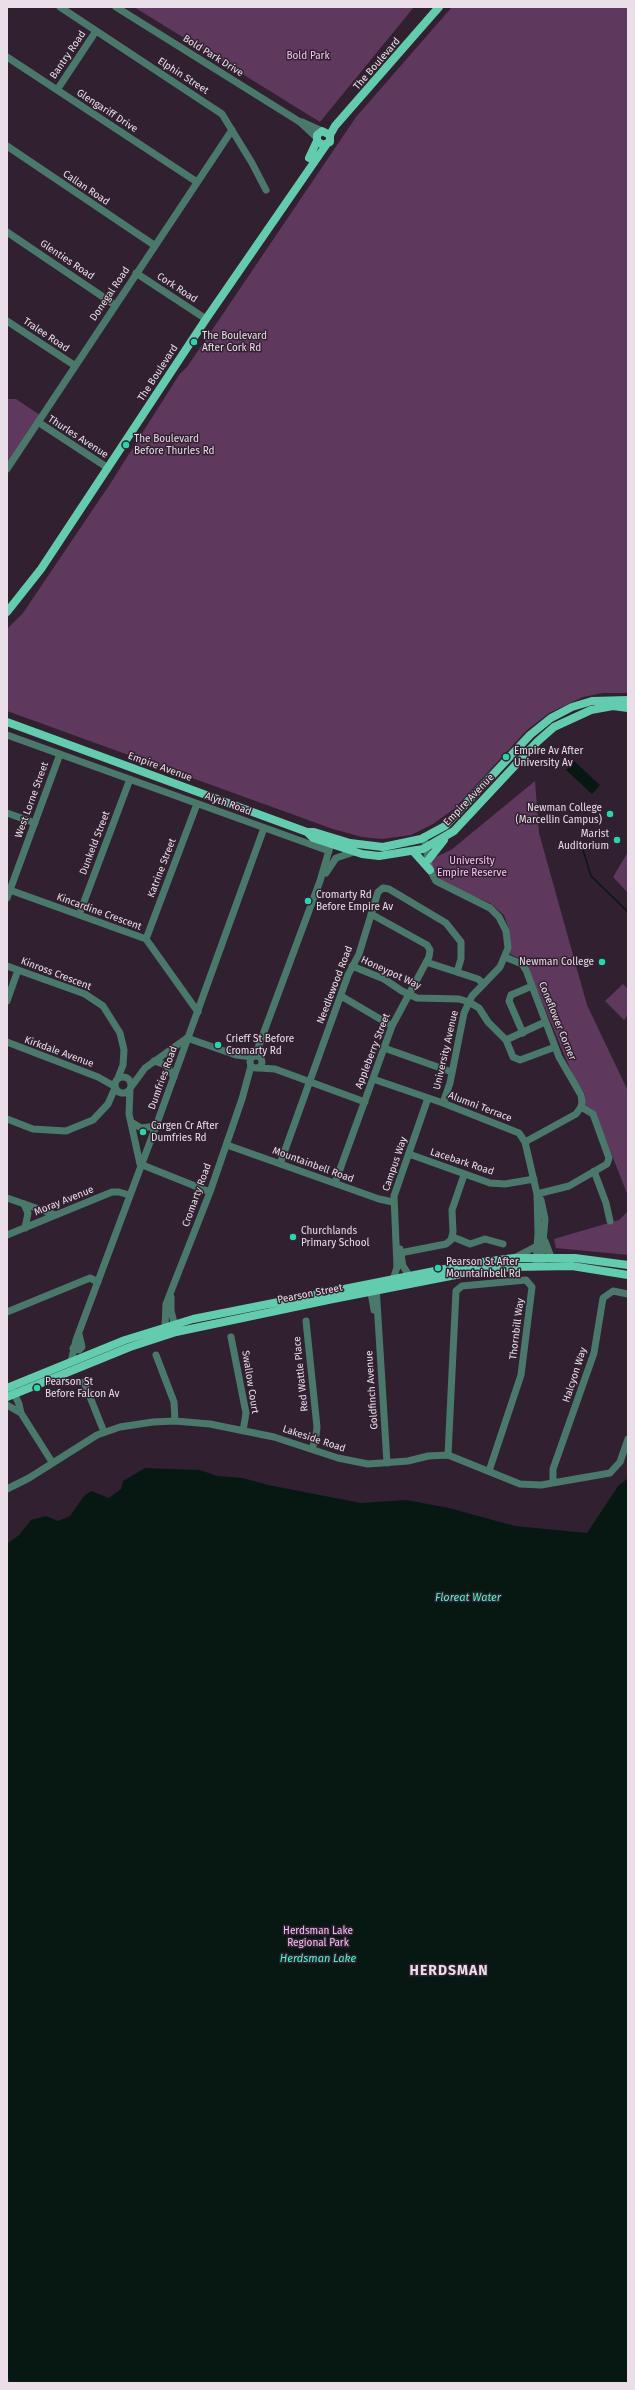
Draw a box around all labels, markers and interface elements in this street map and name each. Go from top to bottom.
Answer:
street label: Bantry Road [48,29,88,81]
street label: Bold Park Drive [180,33,246,79]
street label: The Boulevard [351,36,403,92]
park label: Bold Park [286,50,330,62]
street label: Elphin Street [155,55,211,97]
street label: Glengariff Drive [74,87,140,135]
street label: Callan Road [60,168,112,208]
street label: Glenties Road [38,237,96,283]
street label: Donegal Road [88,265,132,323]
street label: Cork Road [154,270,200,306]
street label: Tralee Road [21,315,71,355]
place label: The Boulevard After Cork Rd [202,330,267,354]
marker: The Boulevard After Cork Rd [189,337,199,347]
street label: The Boulevard [135,343,181,403]
street label: Thurles Avenue [46,413,110,461]
place label: The Boulevard Before Thurles Rd [134,433,215,456]
marker: The Boulevard Before Thurles Rd [121,440,131,450]
place label: Empire Av After University Av [514,745,583,768]
street label: Empire Avenue [126,750,194,784]
marker: Empire Av After University Av [501,752,511,762]
street label: West Lorne Street [13,760,51,840]
street label: Empire Avenue [441,772,497,828]
street label: Alyth Road [203,790,253,818]
place label: Newman College (Marcellin Campus) [516,802,602,826]
street label: Dunkeld Street [77,809,113,877]
marker: Newman College (Marcellin Campus) [605,809,615,819]
place label: Marist Auditorium [558,828,609,852]
marker: Marist Auditorium [612,835,622,845]
street label: Katrine Street [145,837,179,899]
park label: University Empire Reserve [437,855,507,878]
place label: Cromarty Rd Before Empire Av [316,889,393,912]
street label: Kincardine Crescent [55,891,143,933]
marker: Cromarty Rd Before Empire Av [303,896,313,906]
street label: Needlewood Road [315,944,355,1026]
street label: Honeypot Way [359,954,423,992]
street label: Kinross Crescent [19,955,93,993]
place label: Newman College [519,956,594,968]
marker: Newman College [597,957,607,967]
street label: Coneflower Corner [536,980,578,1062]
street label: University Avenue [431,1009,461,1091]
street label: Appleberry Street [353,1012,393,1090]
place label: Crieff St Before Cromarty Rd [226,1033,294,1056]
street label: Kirkdale Avenue [23,1034,95,1070]
marker: Crieff St Before Cromarty Rd [213,1040,223,1050]
street label: Dumfries Road [146,1045,180,1111]
street label: Alumni Terrace [446,1089,514,1125]
place label: Cargen Cr After Dumfries Rd [151,1120,218,1144]
marker: Cargen Cr After Dumfries Rd [138,1127,148,1137]
street label: Campus Way [380,1135,410,1193]
street label: Mountainbell Road [271,1145,355,1185]
street label: Lacebark Road [429,1146,495,1178]
street label: Cromarty Road [180,1162,214,1228]
street label: Moray Avenue [32,1184,96,1218]
place label: Churchlands Primary School [301,1225,369,1248]
marker: Churchlands Primary School [288,1232,298,1242]
place label: Pearson St After Mountainbell Rd [446,1256,521,1280]
marker: Pearson St After Mountainbell Rd [433,1263,443,1273]
street label: Pearson Street [276,1282,344,1306]
street label: Thornbill Way [507,1297,527,1361]
street label: Red Wattle Place [291,1336,311,1412]
street label: Halcyon Way [560,1346,590,1404]
street label: Swallow Court [239,1350,261,1414]
street label: Goldfinch Avenue [363,1350,381,1430]
place label: Pearson St Before Falcon Av [45,1376,119,1400]
marker: Pearson St Before Falcon Av [32,1383,42,1393]
street label: Lakeside Road [281,1423,347,1455]
water label: Floreat Water [435,1591,501,1605]
park label: Herdsman Lake Regional Park [283,1925,353,1948]
water label: Herdsman Lake [280,1952,356,1966]
district label: HERDSMAN [410,1963,488,1979]

